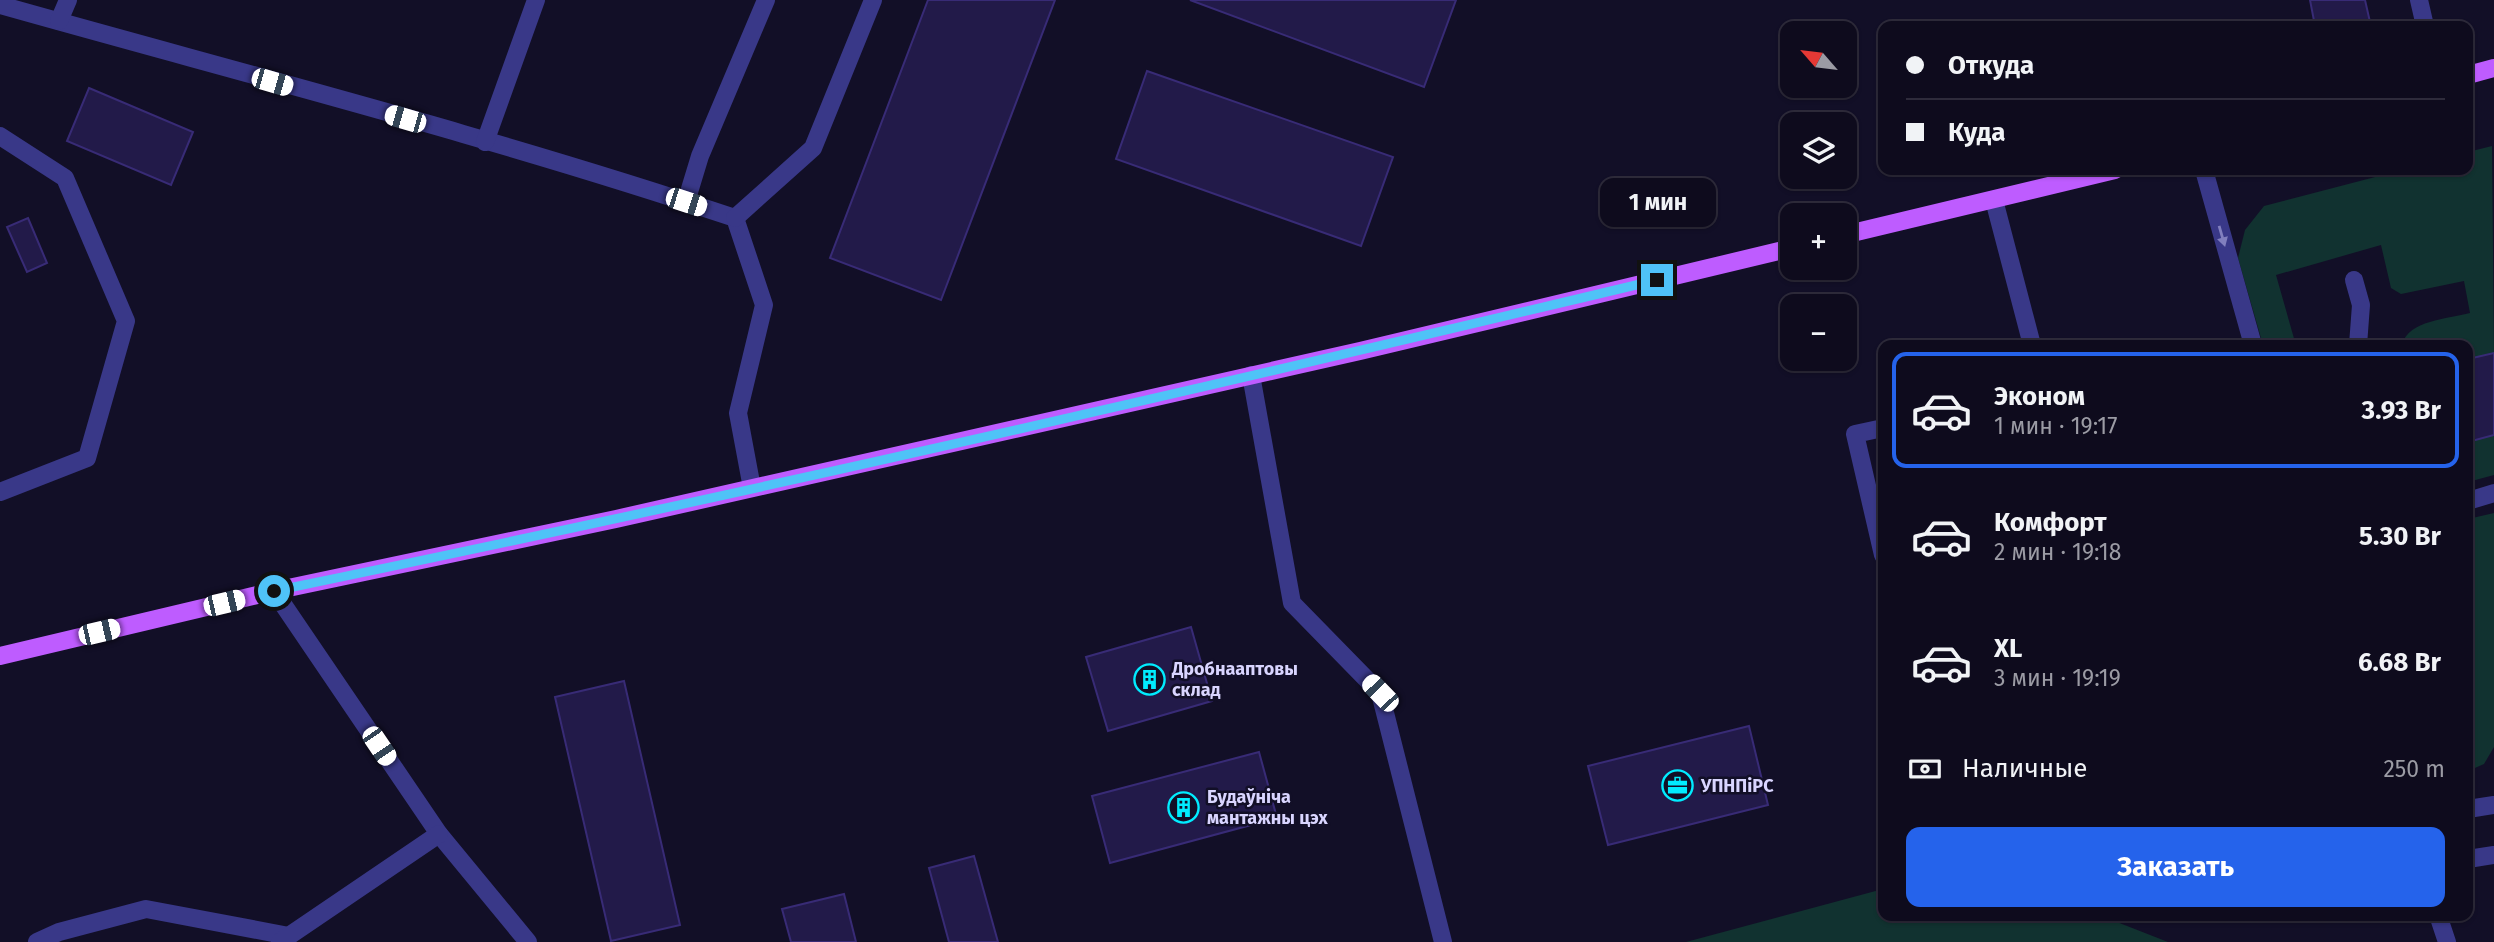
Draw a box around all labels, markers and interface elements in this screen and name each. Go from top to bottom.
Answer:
north arrow [1780,21,1857,98]
map controls [1780,21,1857,371]
text: Откуда [1948,50,2034,81]
car [249,66,296,98]
car [382,103,429,135]
button: layers [1780,112,1857,189]
text: Куда [1948,117,2006,148]
callout: 1 мин [1599,178,1715,228]
car [663,186,710,218]
text: 1 мин [1629,188,1687,216]
button: + [1780,203,1857,280]
one-way arrow [2218,225,2228,246]
route end [1641,264,1673,296]
button: − [1780,294,1857,371]
icon: car [1910,379,1973,442]
text: Эконом [1994,381,2085,412]
text: 3.93 Br [2362,395,2441,426]
text: 1 мин · 19:17 [1994,412,2117,440]
icon: car [1910,505,1973,568]
text: Комфорт [1994,507,2107,538]
text: 5.30 Br [2359,521,2441,552]
text: 2 мин · 19:18 [1994,538,2121,566]
route start [258,575,290,607]
car [202,588,247,618]
car [77,617,122,647]
icon: car [1910,631,1973,694]
text: XL [1994,633,2022,664]
text: 6.68 Br [2358,647,2441,678]
place label: Дробнааптовы склад [1171,658,1298,701]
building icon: Дробнааптовы склад [1132,662,1166,696]
text: 3 мин · 19:19 [1994,664,2121,692]
car [1358,671,1403,715]
car [359,723,400,769]
icon: cash [1906,750,1944,788]
text: Наличные [1962,753,2087,784]
text: 250 m [2383,755,2445,783]
office icon: УПНПіРС [1661,769,1695,803]
place label: УПНПіРС [1700,775,1774,797]
place label: Будаўніча мантажны цэх [1207,786,1329,829]
building icon: Будаўніча мантажны цэх [1167,790,1201,824]
button: Заказать [1906,827,2445,907]

